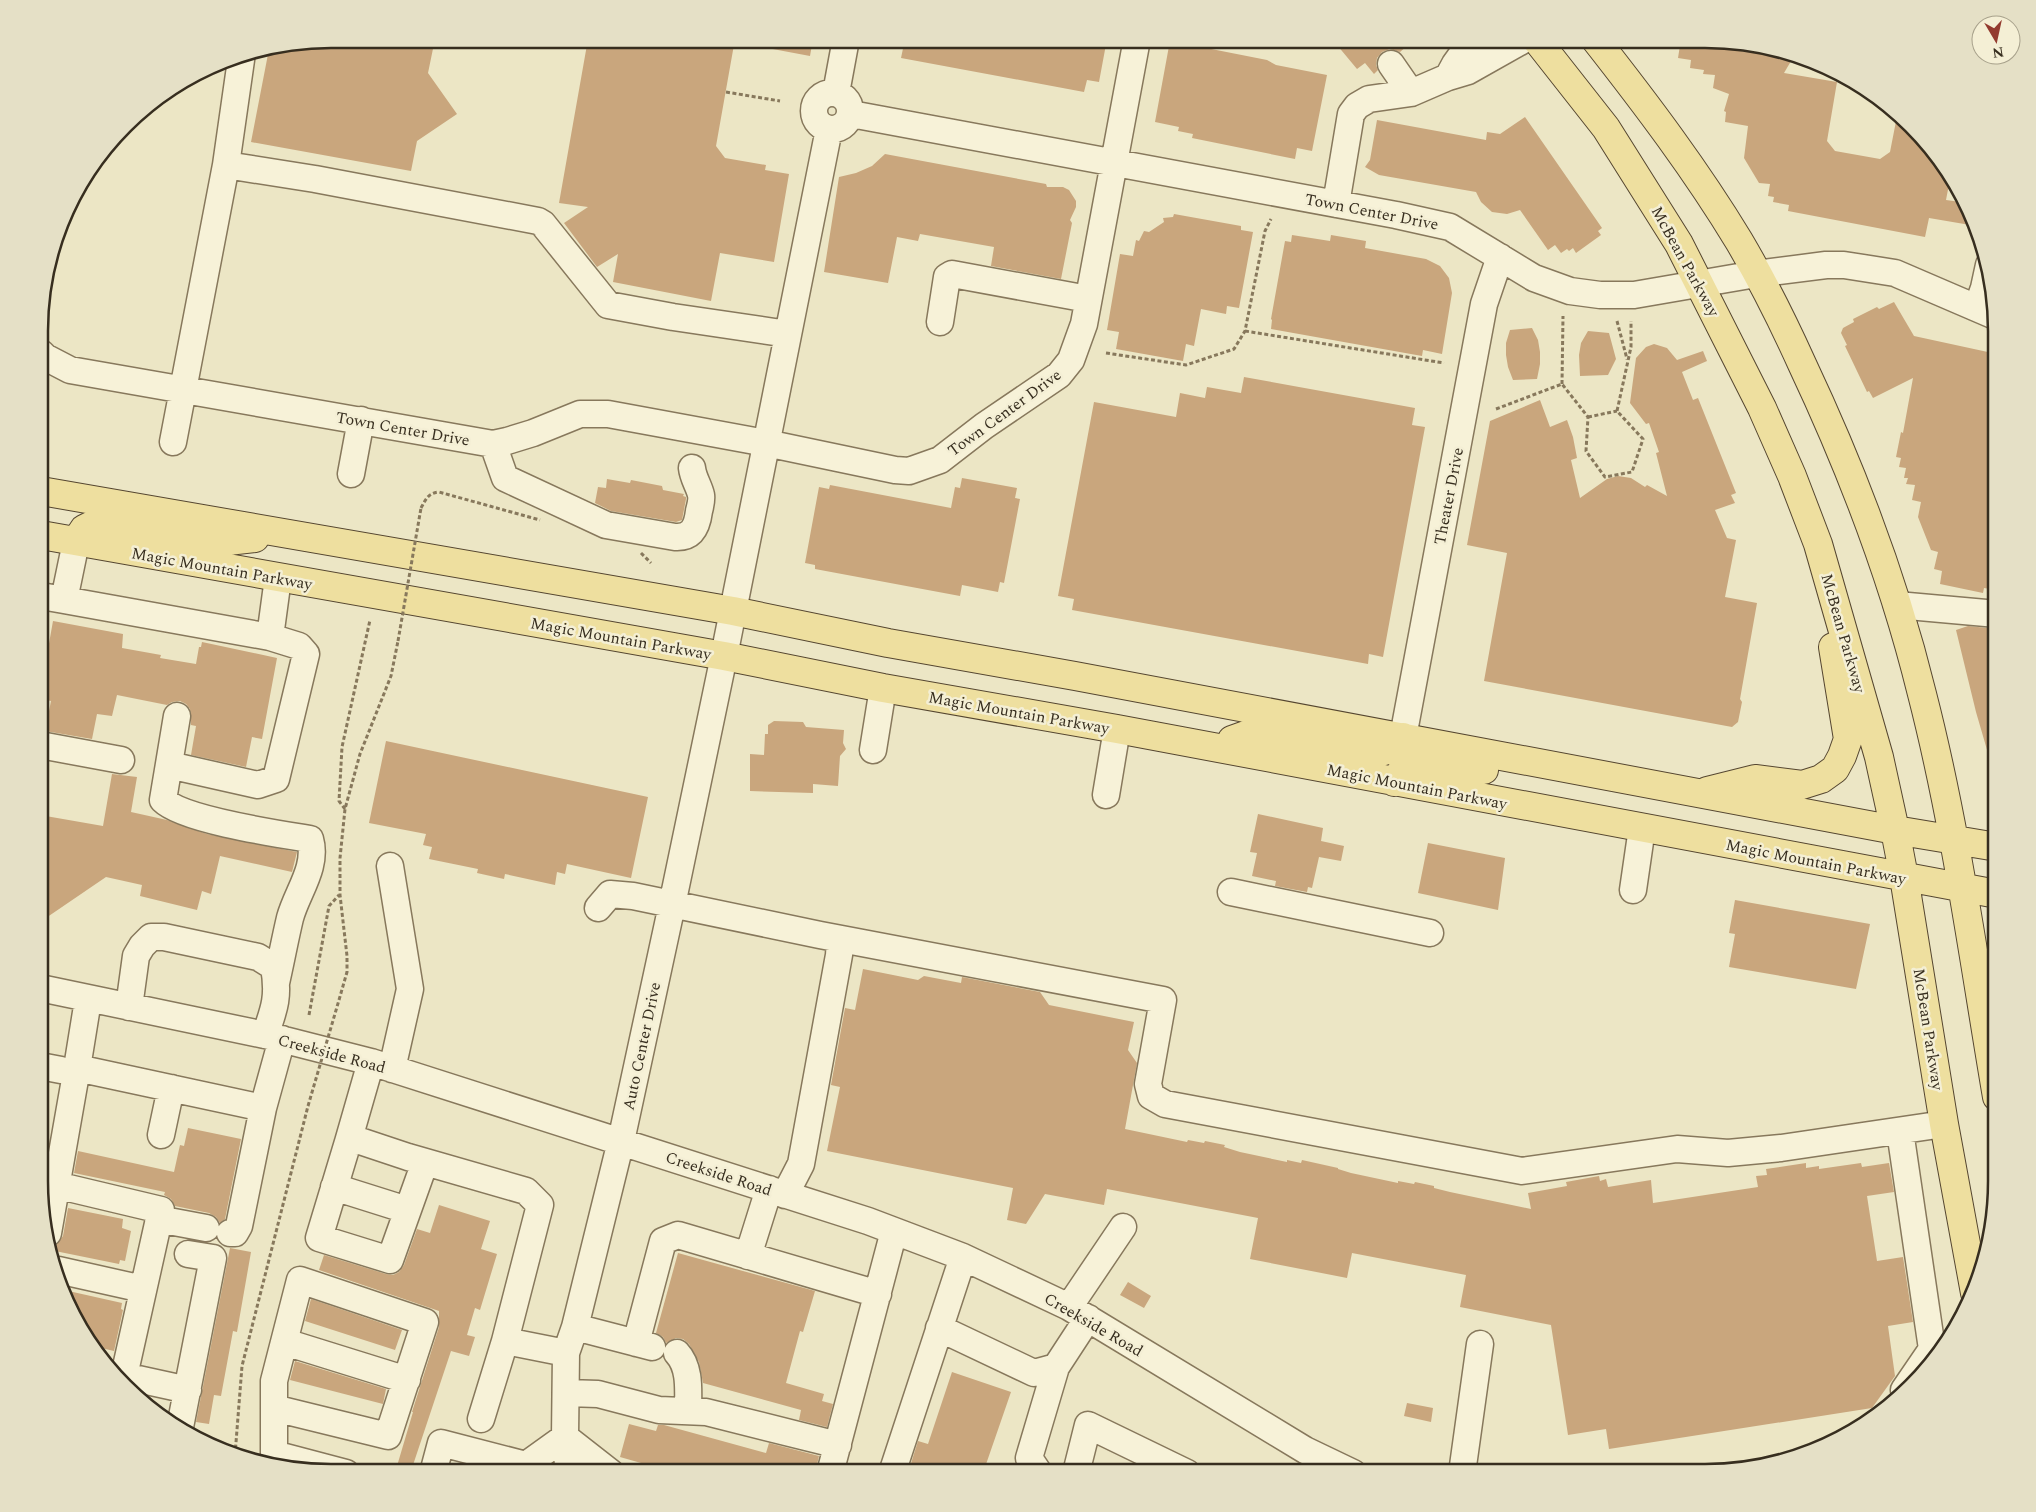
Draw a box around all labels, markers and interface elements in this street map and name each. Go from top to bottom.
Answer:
north arrow [1971,15,2021,65]
text: N [1991,41,2005,64]
street label: Town Center Drive [1303,187,1441,237]
street label: McBean Parkway [1645,202,1726,322]
street label: Town Center Drive [943,363,1066,462]
street label: Town Center Drive [334,405,472,453]
street label: Theater Drive [1428,445,1470,547]
street label: Magic Mountain Parkway [130,541,315,597]
street label: McBean Parkway [1815,571,1872,697]
street label: Magic Mountain Parkway [529,611,714,667]
street label: Magic Mountain Parkway [927,685,1112,741]
street label: Magic Mountain Parkway [1325,758,1510,816]
street label: Magic Mountain Parkway [1724,833,1909,891]
street label: McBean Parkway [1907,966,1950,1093]
street label: Auto Center Drive [617,980,667,1113]
street label: Creekside Road [275,1028,388,1080]
street label: Creekside Road [662,1145,775,1202]
street label: Creekside Road [1040,1287,1147,1363]

